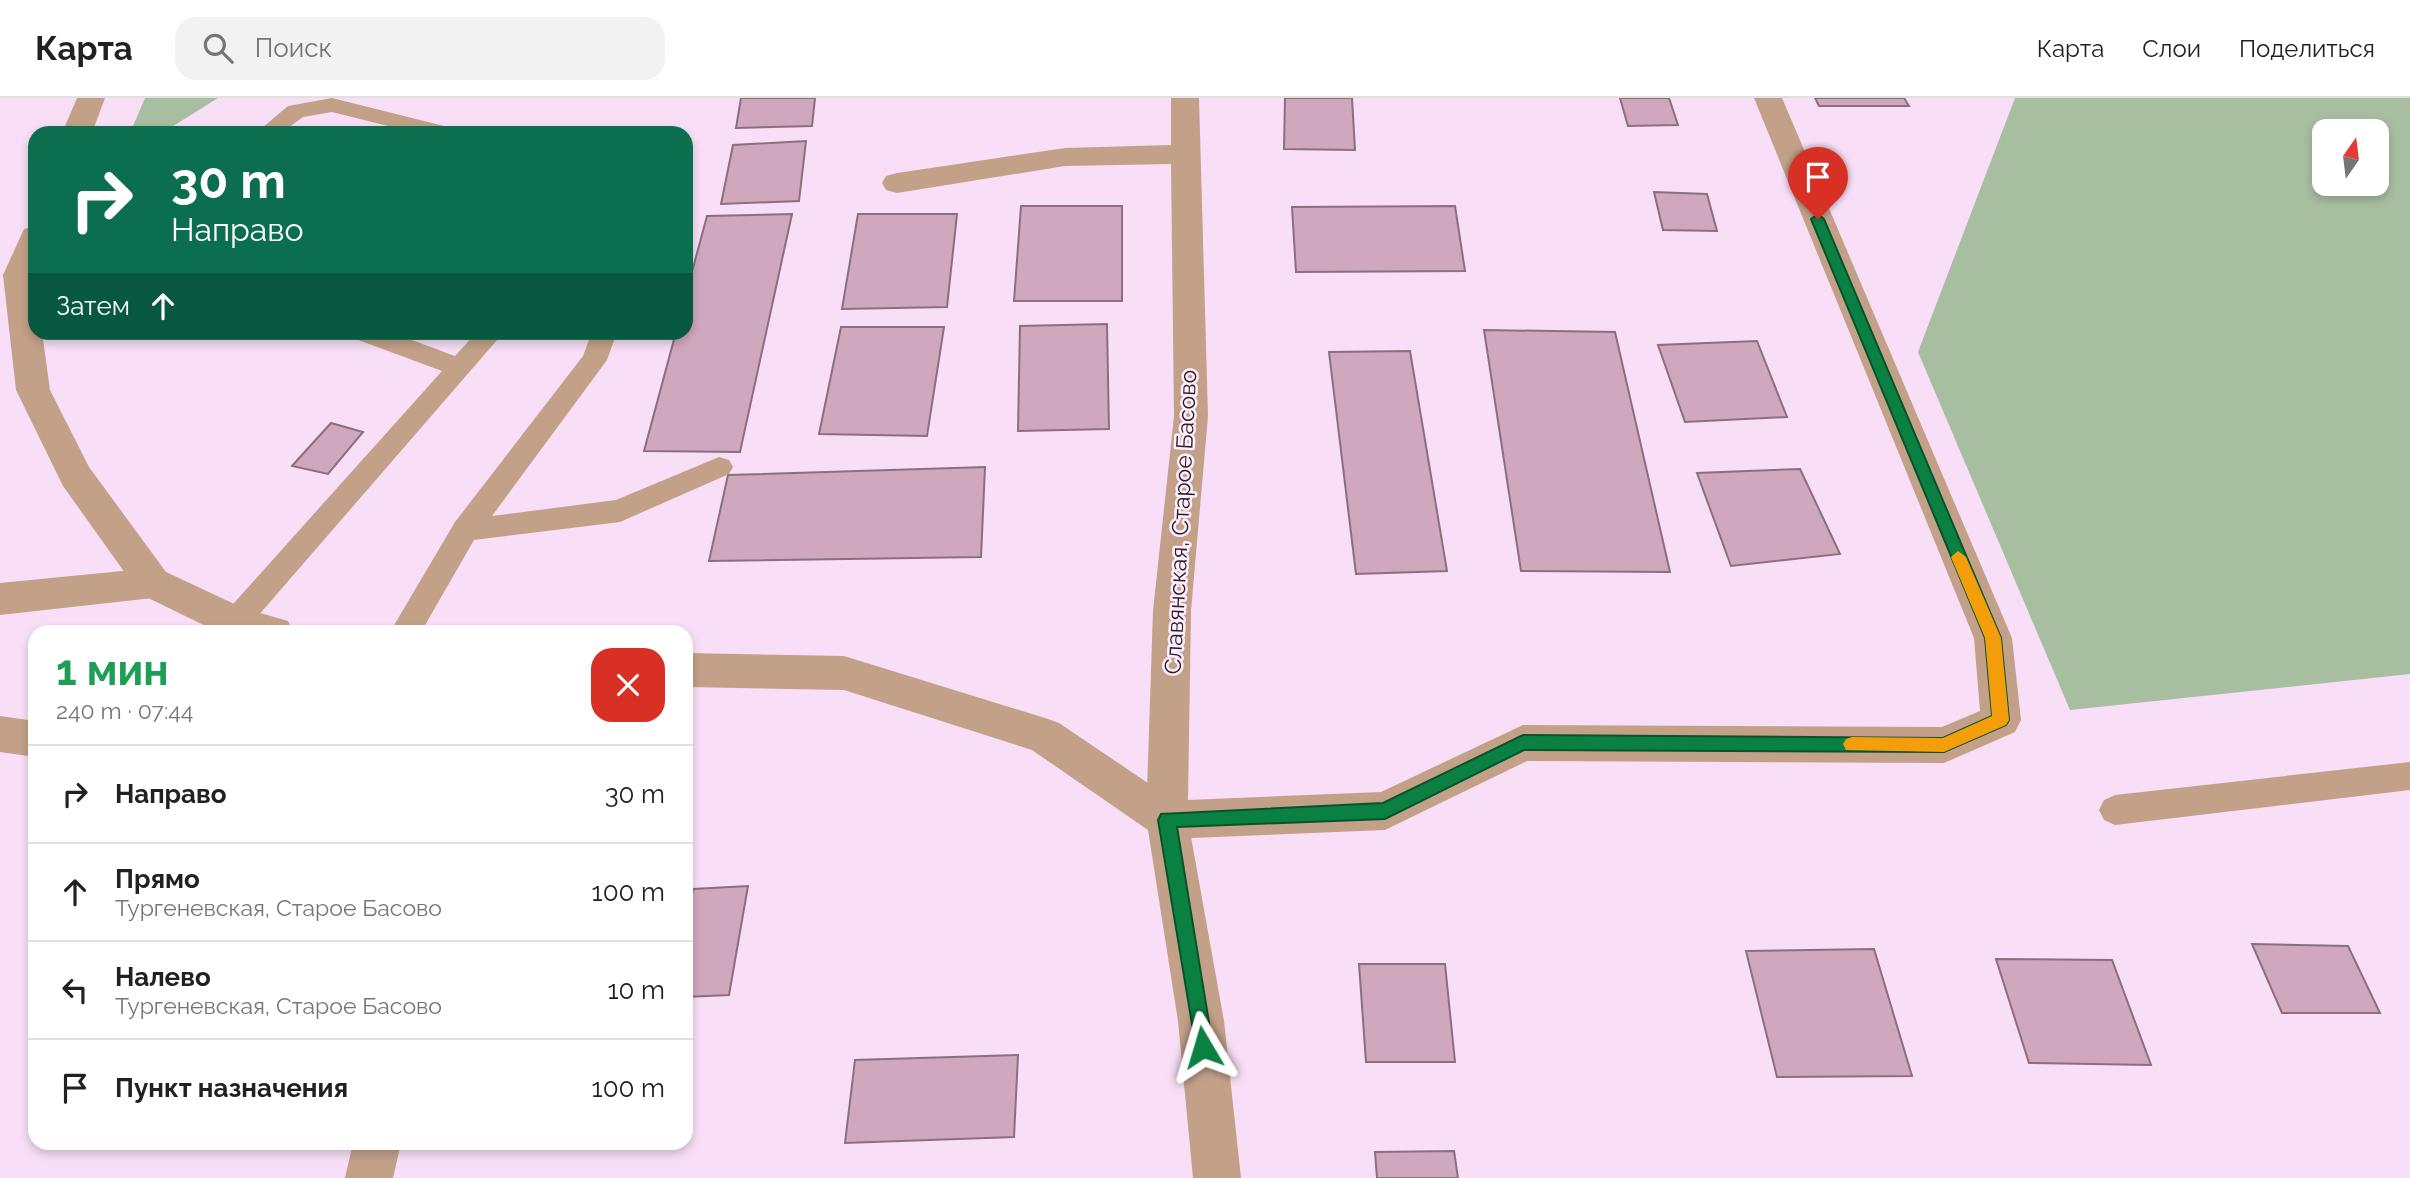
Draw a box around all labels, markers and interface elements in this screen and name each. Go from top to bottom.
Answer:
search box [175,17,665,80]
text: Карта [35,29,133,68]
icon: search [199,29,237,67]
text: Поиск [255,33,332,63]
text: Карта [2037,34,2104,63]
text: Слои [2142,34,2201,63]
text: Поделиться [2239,34,2375,63]
north arrow [2312,119,2389,196]
map controls [2312,119,2389,196]
pin [1788,147,1848,219]
text: 30 m [171,152,286,209]
icon: right [56,154,147,245]
icon: arrive [1799,158,1837,196]
text: Направо [171,211,303,248]
icon: ahead [144,287,182,325]
text: Затем [56,291,130,321]
street label: Славянская, Старое Басово [1159,369,1201,675]
text: 1 мин [56,646,169,695]
button: close [591,648,665,722]
text: 240 m · 07:44 [56,697,193,724]
icon: right [56,775,94,813]
text: Направо [115,779,226,809]
text: 30 m [605,779,665,809]
text: Прямо [115,864,200,894]
icon: ahead [56,873,94,911]
text: 100 m [592,877,665,907]
text: Тургеневская, Старое Басово [115,894,442,921]
text: Налево [115,962,211,992]
icon: left [56,971,94,1009]
text: 10 m [607,975,665,1005]
text: Тургеневская, Старое Басово [115,992,442,1019]
position arrow [1166,1010,1240,1084]
icon: arrive [56,1069,94,1107]
text: Пункт назначения [115,1073,348,1103]
text: 100 m [592,1073,665,1103]

